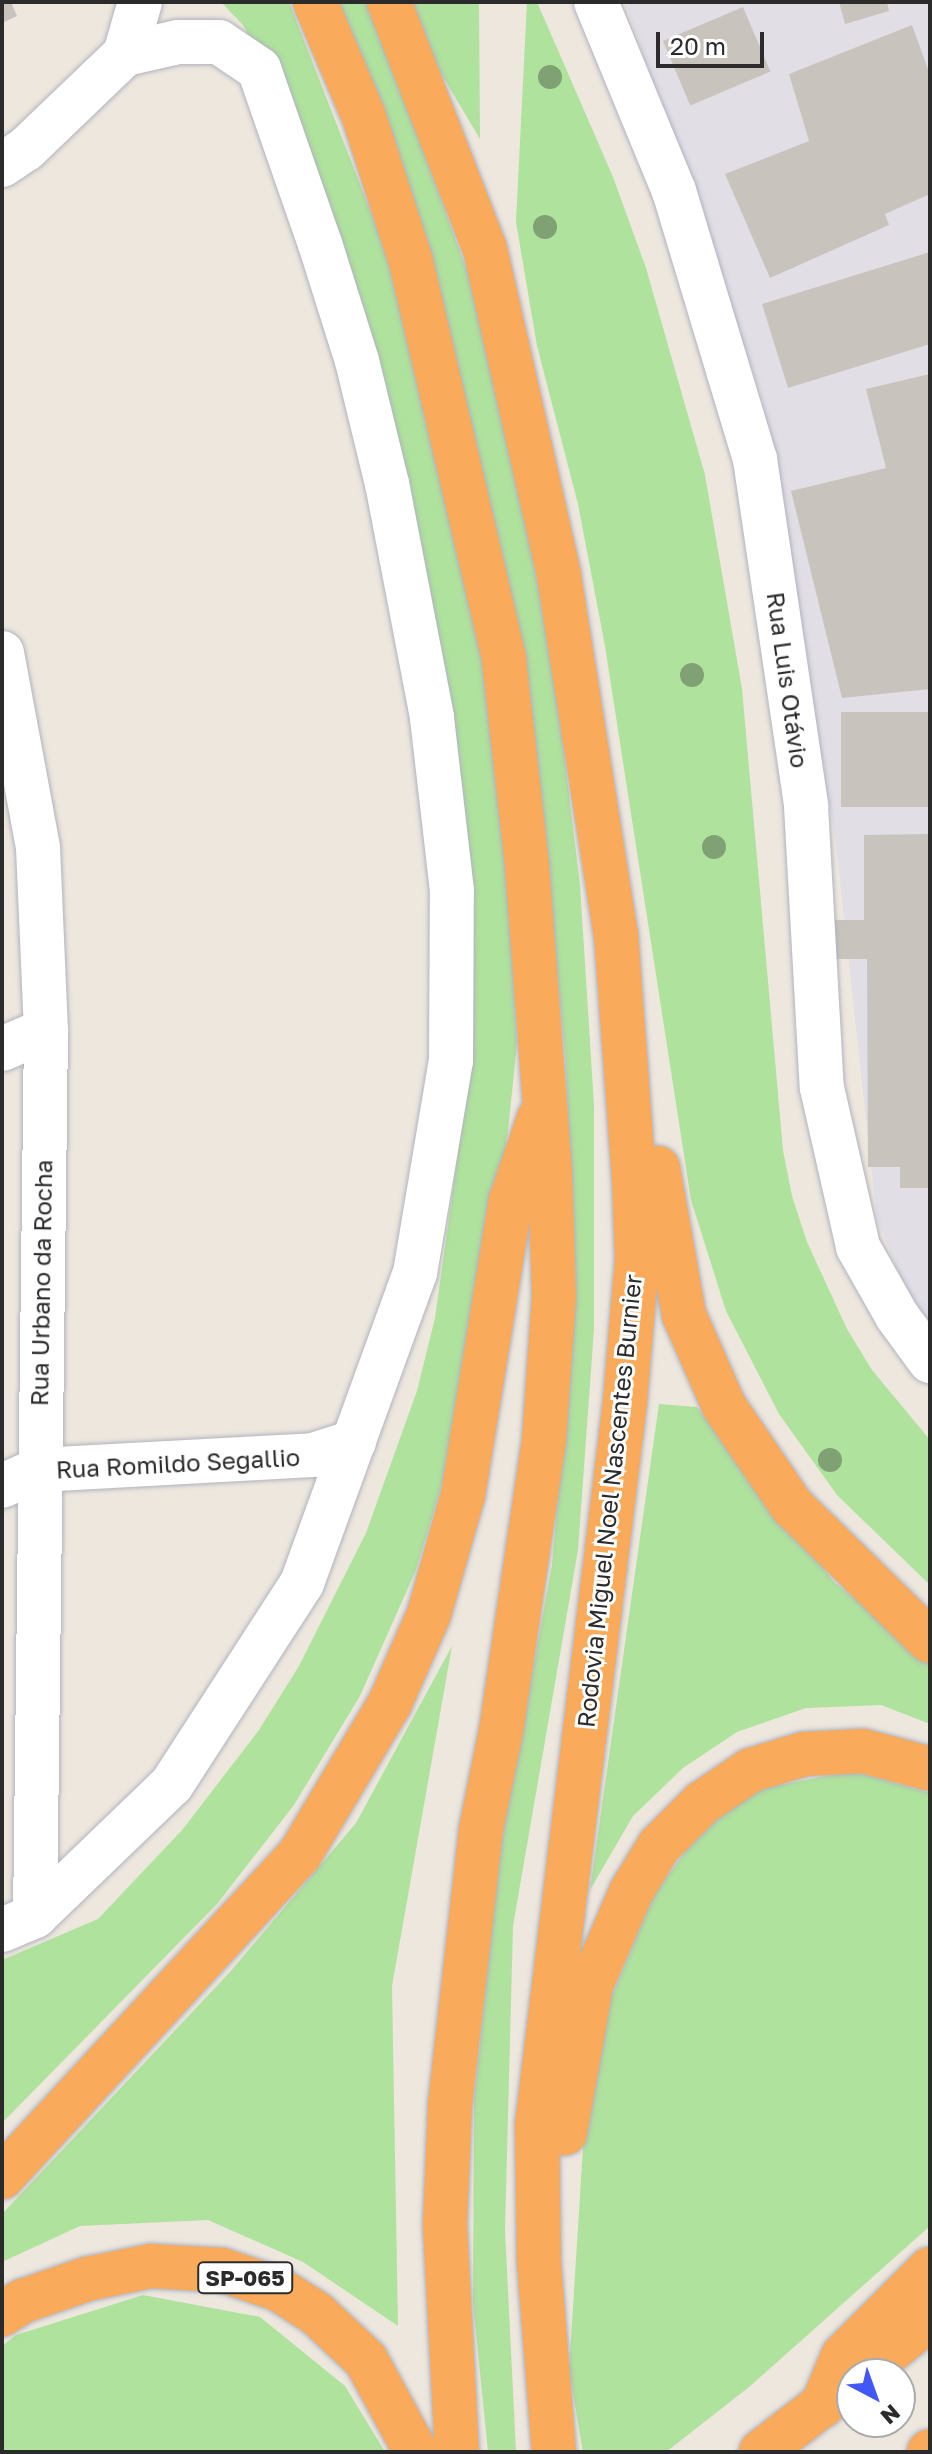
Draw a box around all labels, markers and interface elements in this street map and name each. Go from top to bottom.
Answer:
scale bar [660,16,768,66]
text: 20 m [670,31,726,60]
street label: Rua Luis Otávio [761,590,815,770]
street label: Rua Urbano da Rocha [24,1160,58,1406]
street label: Rodovia Miguel Noel Nascentes Burnier [571,1273,647,1729]
street label: Rua Romildo Segallio [55,1442,301,1484]
road number: SP-065 [197,2260,293,2296]
north arrow [836,2358,916,2438]
text: N [876,2399,906,2431]

